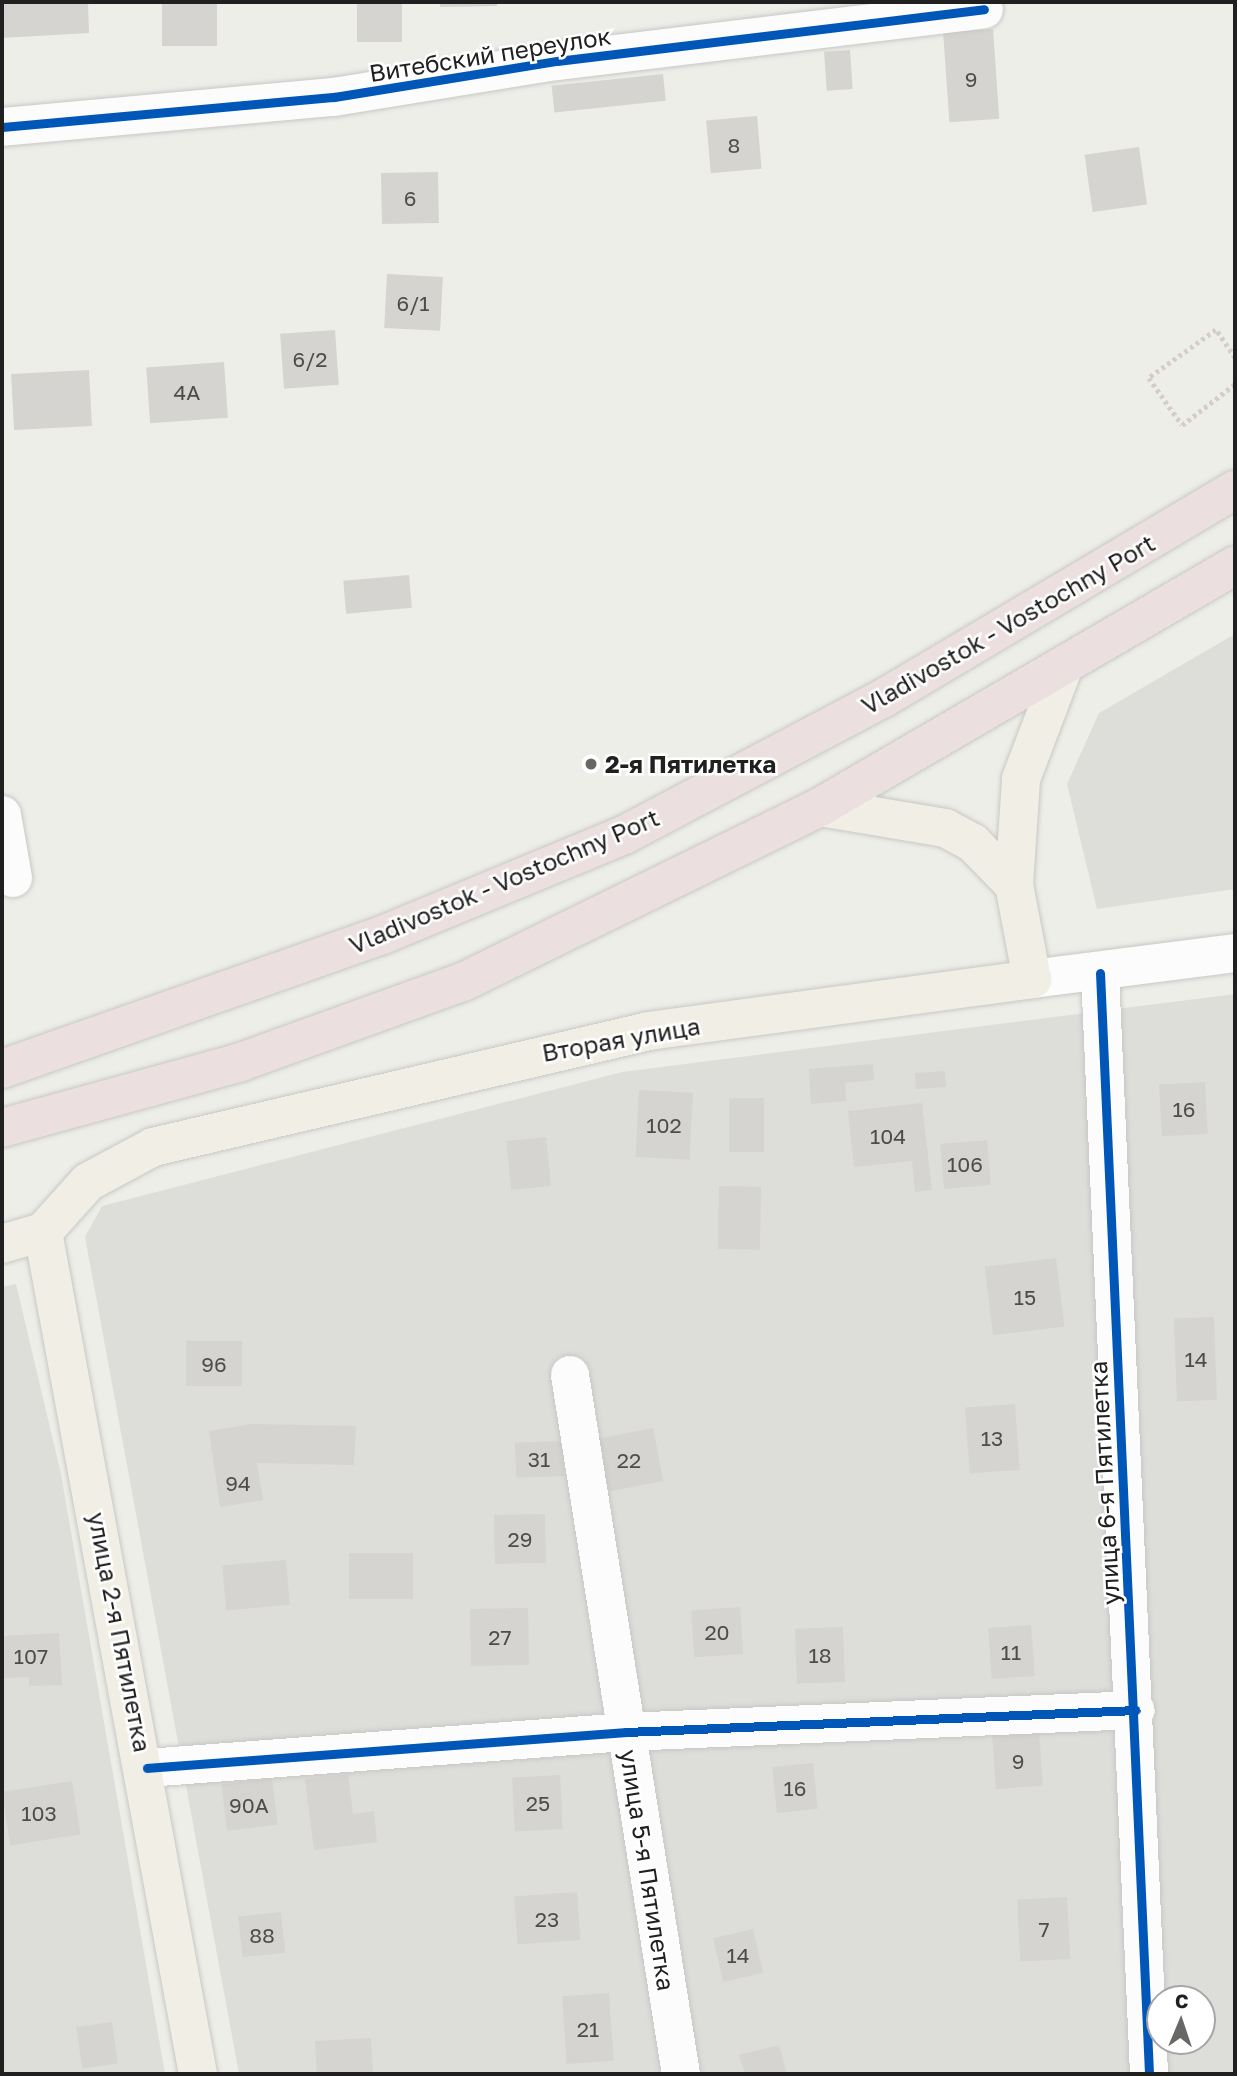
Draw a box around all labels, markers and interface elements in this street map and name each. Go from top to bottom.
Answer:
street label: Витебский переулок [367,21,613,87]
house number: 9 [965,66,977,92]
house number: 8 [728,132,740,158]
house number: 6 [404,185,416,211]
house number: 6/1 [397,290,429,316]
house number: 6/2 [293,346,327,372]
house number: 4А [174,379,200,405]
street label: Vladivostok - Vostochny Port [856,528,1160,720]
place label: 2-я Пятилетка [605,750,776,778]
marker: 2-я Пятилетка [583,756,599,772]
street label: Vladivostok - Vostochny Port [345,803,663,959]
street label: Вторая улица [540,1011,702,1067]
house number: 16 [1173,1096,1195,1122]
house number: 102 [646,1112,682,1138]
house number: 104 [870,1123,906,1149]
house number: 106 [947,1151,983,1177]
house number: 15 [1014,1284,1036,1310]
house number: 14 [1185,1346,1207,1372]
house number: 96 [201,1351,227,1377]
street label: улица 6-я Пятилетка [1083,1360,1125,1606]
house number: 13 [981,1425,1003,1451]
house number: 31 [528,1446,550,1472]
house number: 22 [617,1447,641,1473]
house number: 94 [225,1470,251,1496]
street label: улица 2-я Пятилетка [83,1510,157,1754]
house number: 29 [508,1526,532,1552]
house number: 20 [704,1619,730,1645]
house number: 27 [488,1624,512,1650]
house number: 11 [1001,1639,1021,1665]
house number: 18 [809,1642,831,1668]
house number: 107 [14,1643,48,1669]
street label: улица 5-я Пятилетка [615,1747,681,1993]
house number: 9 [1012,1748,1024,1774]
house number: 16 [784,1775,806,1801]
house number: 25 [526,1790,550,1816]
house number: 90А [229,1792,269,1818]
house number: 103 [21,1800,57,1826]
house number: 23 [535,1906,559,1932]
house number: 7 [1038,1916,1050,1942]
house number: 88 [249,1922,275,1948]
house number: 14 [727,1942,749,1968]
north arrow [1146,1985,1216,2055]
text: С [1175,1989,1189,2012]
house number: 21 [577,2016,599,2042]

